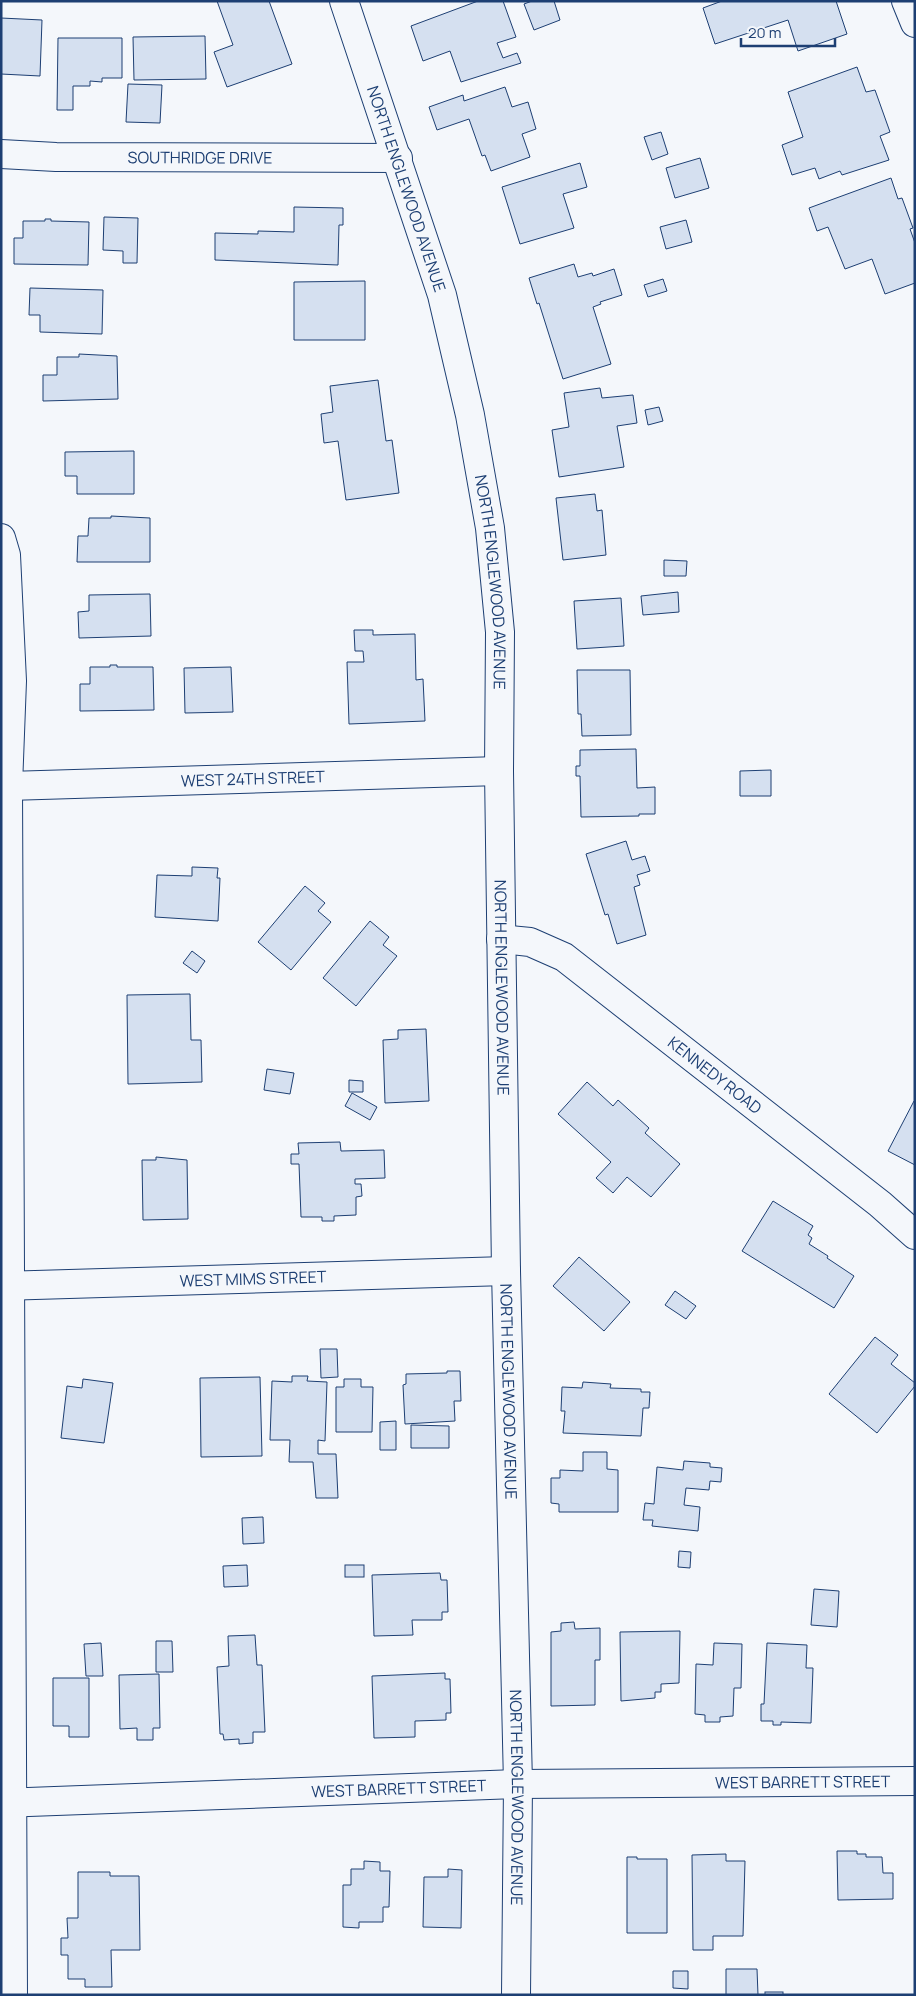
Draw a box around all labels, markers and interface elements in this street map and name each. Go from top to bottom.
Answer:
scale bar [741,15,835,47]
text: 20 m [748,22,781,43]
street label: NORTH ENGLEWOOD AVENUE [362,83,451,295]
street label: SOUTHRIDGE DRIVE [128,146,272,169]
street label: NORTH ENGLEWOOD AVENUE [470,473,511,690]
street label: WEST 24TH STREET [181,765,326,792]
street label: NORTH ENGLEWOOD AVENUE [490,880,515,1096]
street label: KENNEDY ROAD [663,1031,767,1119]
street label: WEST MIMS STREET [179,1265,327,1292]
street label: NORTH ENGLEWOOD AVENUE [495,1283,522,1500]
street label: NORTH ENGLEWOOD AVENUE [505,1689,529,1905]
street label: WEST BARRETT STREET [715,1770,891,1794]
street label: WEST BARRETT STREET [311,1774,487,1803]

